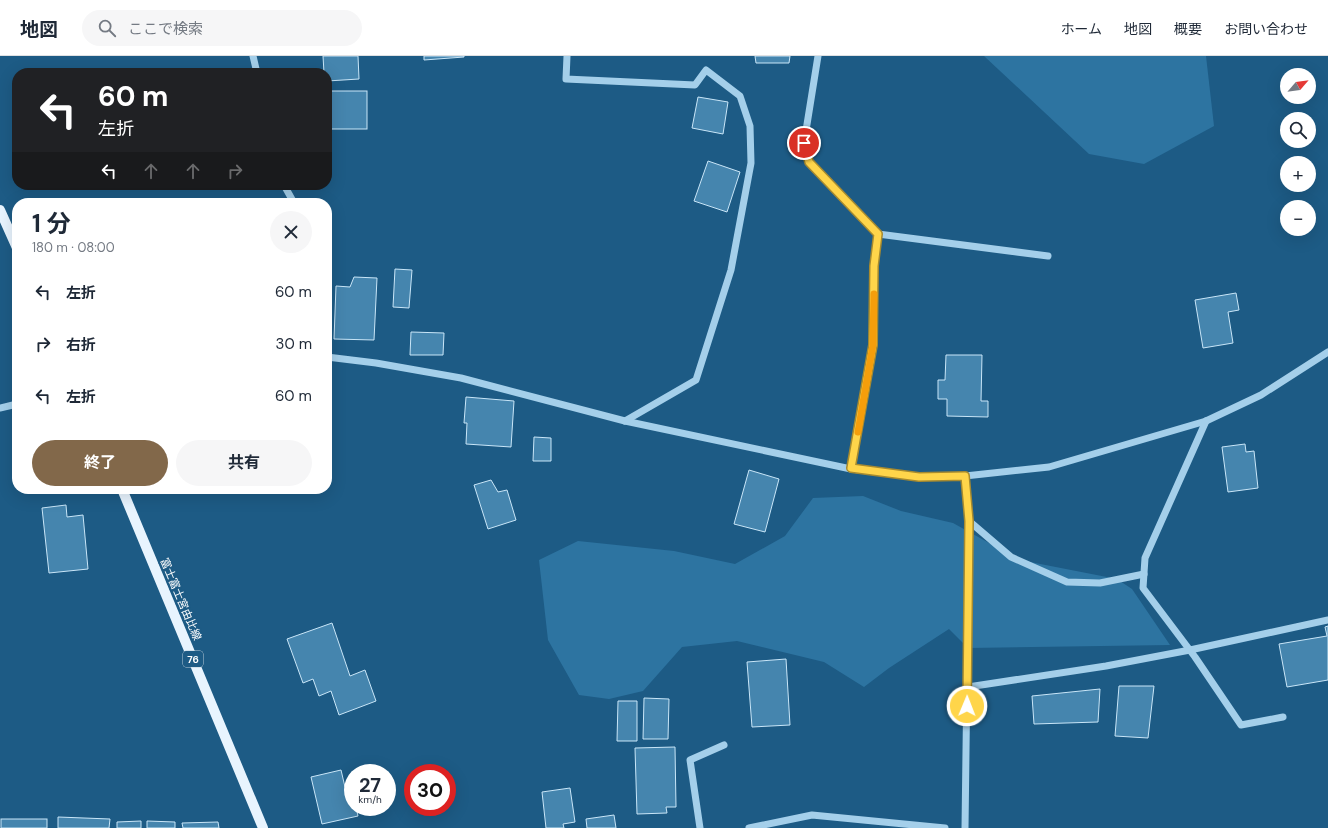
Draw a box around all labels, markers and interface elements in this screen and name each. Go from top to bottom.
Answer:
search box [82,10,362,46]
text: 地図 [20,17,58,42]
icon: search [96,17,118,39]
text: ここで検索 [128,19,203,39]
text: ホーム [1060,20,1102,38]
text: 地図 [1124,20,1152,38]
text: 概要 [1174,20,1202,38]
text: お問い合わせ [1224,20,1308,38]
north arrow [1280,68,1316,104]
map controls [1280,68,1316,236]
text: 60 m [98,78,168,115]
icon: left [32,84,84,136]
button: search [1280,112,1316,148]
text: 左折 [98,117,134,141]
pin [787,126,821,160]
icon: arrive [793,132,815,154]
button: + [1280,156,1316,192]
icon: left [98,160,120,182]
icon: ahead [140,160,162,182]
icon: ahead [182,160,204,182]
icon: right [224,160,246,182]
button: − [1280,200,1316,236]
text: 1 分 [32,208,70,239]
button: close [270,211,312,253]
text: 180 m · 08:00 [32,239,115,256]
icon: left [32,281,54,303]
text: 60 m [275,282,312,302]
text: 左折 [66,283,96,303]
icon: right [32,333,54,355]
text: 30 m [276,334,312,354]
text: 右折 [66,335,96,355]
icon: left [32,385,54,407]
text: 60 m [275,386,312,406]
text: 左折 [66,387,96,407]
button: 終了 [32,440,168,486]
button: 共有 [176,440,312,486]
street label: 富士富士宮由比線 [157,556,205,642]
road number: 76 [183,651,203,667]
position arrow [946,685,988,727]
speed limit sign: 30 [404,764,456,816]
text: 27 [359,772,381,798]
text: km/h [358,793,382,806]

